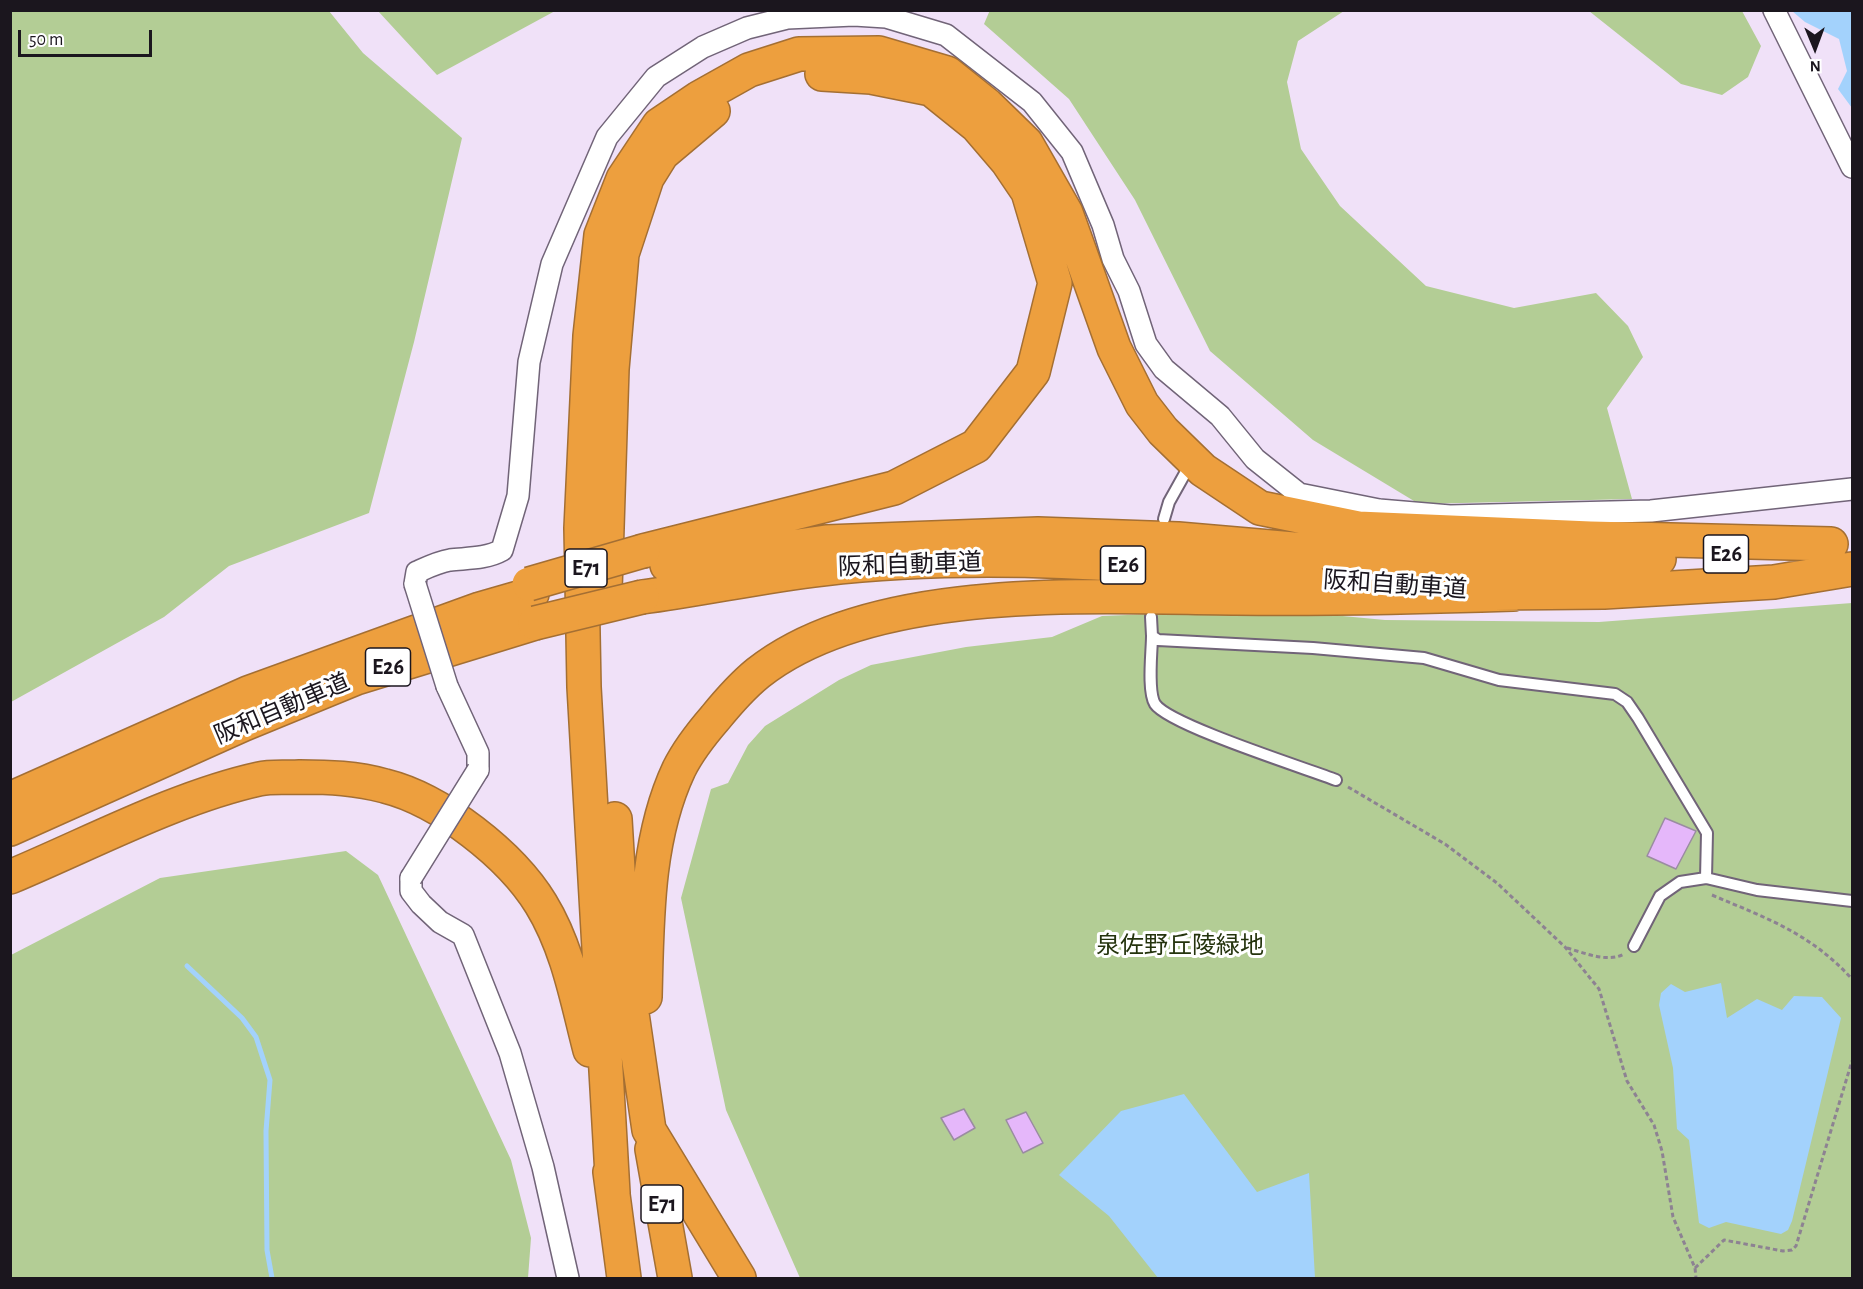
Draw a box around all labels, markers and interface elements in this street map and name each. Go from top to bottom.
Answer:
scale bar [21,18,154,56]
north arrow [1785,18,1845,78]
text: 50 m [29,31,63,49]
text: N [1810,58,1821,74]
road number: E26 [1704,535,1748,573]
road number: E26 [1100,546,1146,584]
street label: 阪和自動車道 [838,548,982,582]
road number: E71 [565,549,607,587]
street label: 阪和自動車道 [1322,566,1468,604]
road number: E26 [366,648,410,686]
street label: 阪和自動車道 [210,668,354,750]
park label: 泉佐野丘陵緑地 [1096,932,1264,960]
road number: E71 [641,1185,683,1223]

